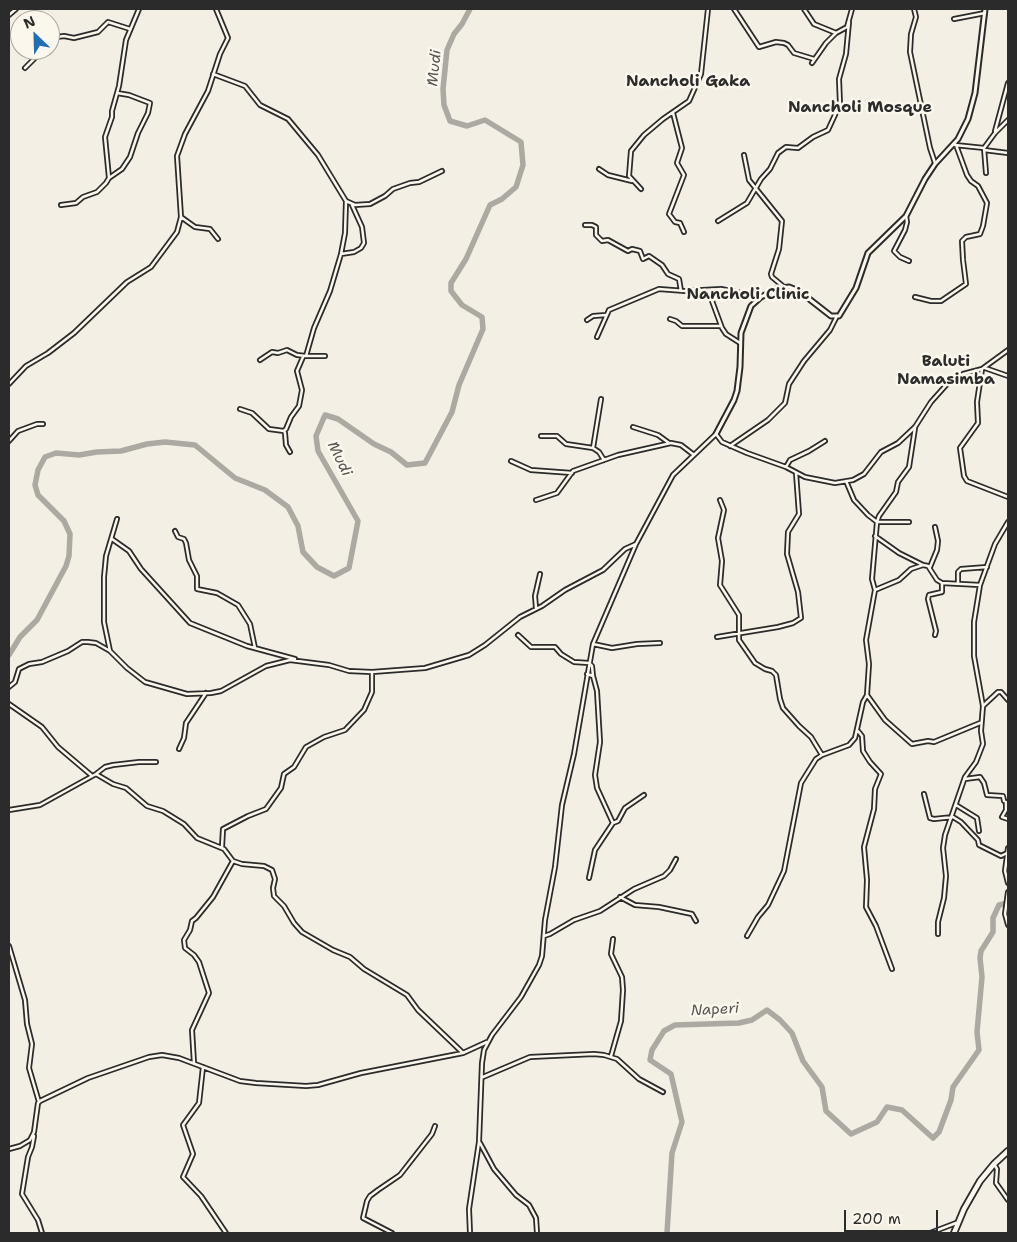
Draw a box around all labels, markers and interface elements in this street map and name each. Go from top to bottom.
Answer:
north arrow [10,10,60,60]
text: N [21,12,38,33]
water label: Mudi [424,49,446,87]
district label: Nancholi Gaka [626,72,750,92]
district label: Nancholi Mosque [788,98,932,118]
district label: Nancholi Clinic [686,285,810,305]
district label: Baluti Namasimba [897,352,995,390]
water label: Mudi [323,439,355,479]
water label: Naperi [690,1000,740,1020]
scale bar [847,1200,941,1232]
text: 200 m [852,1209,901,1229]

